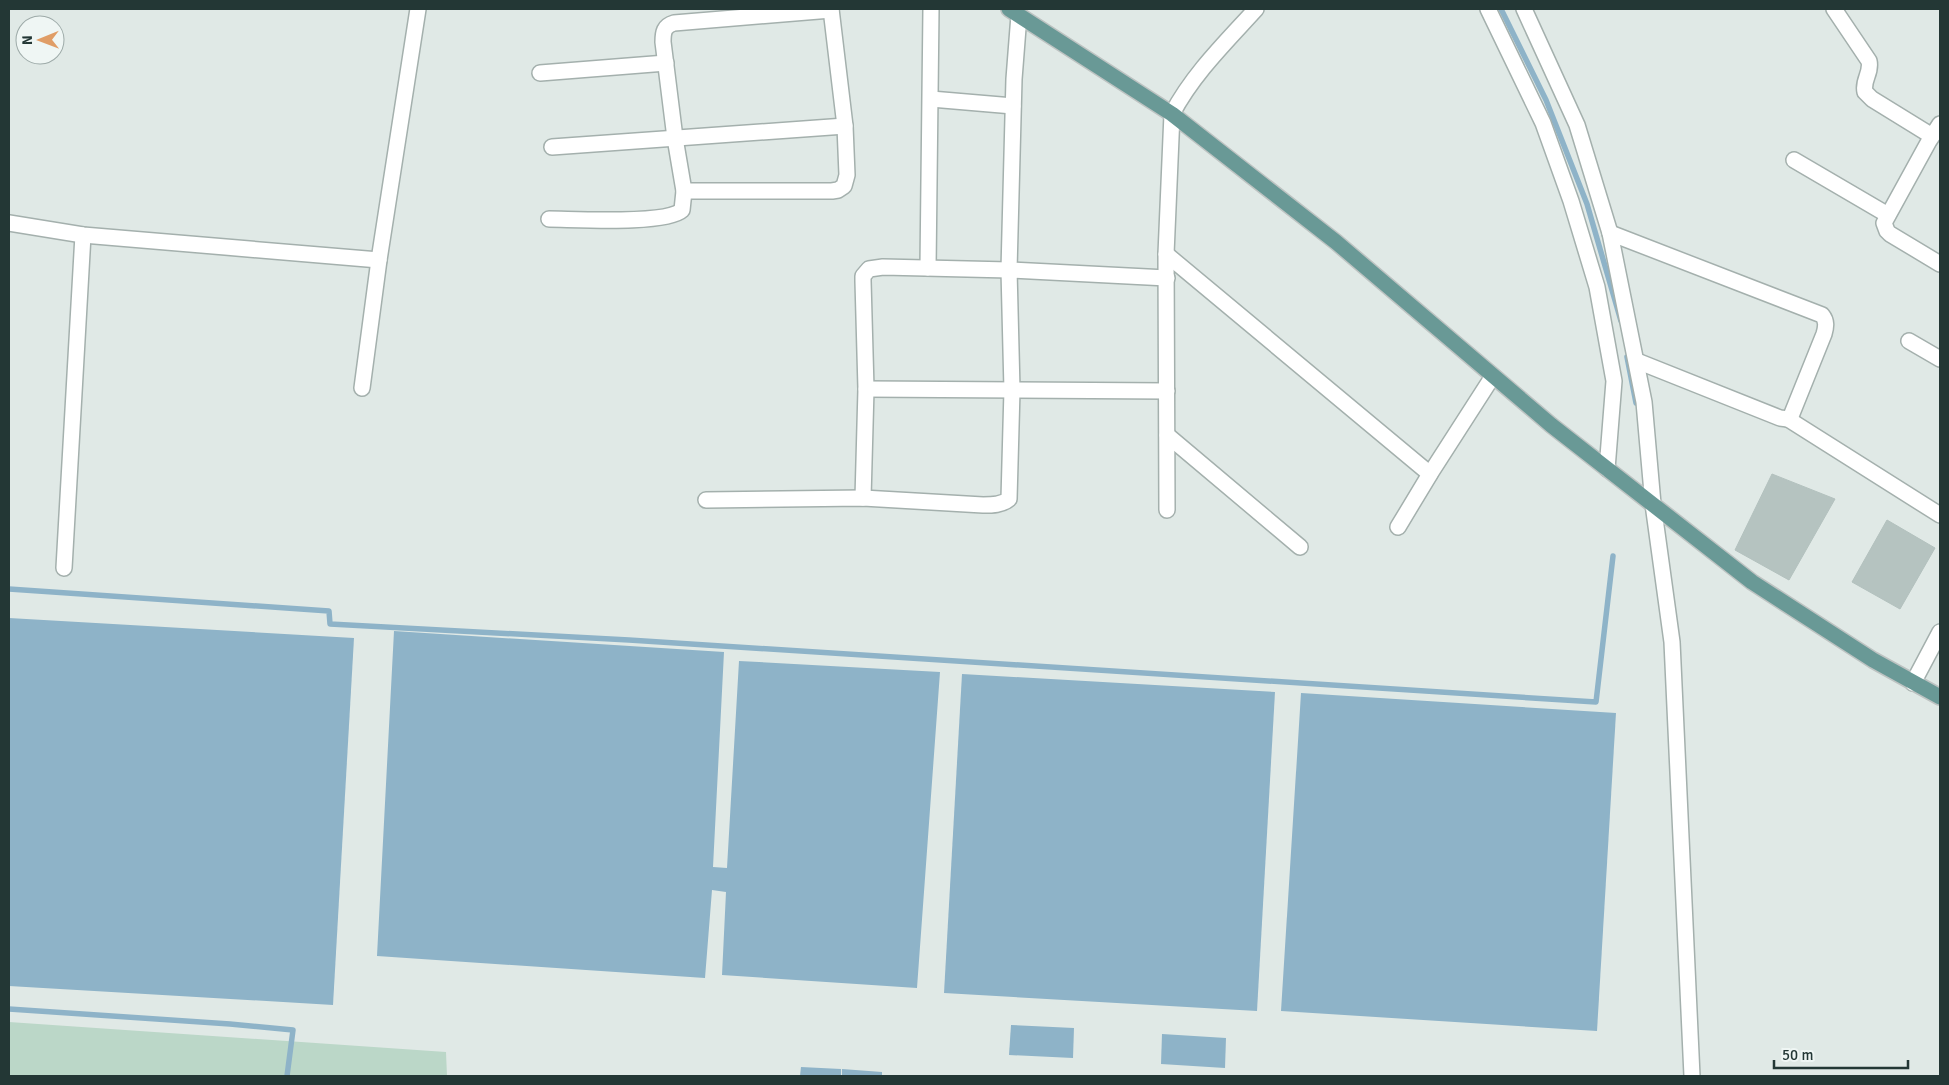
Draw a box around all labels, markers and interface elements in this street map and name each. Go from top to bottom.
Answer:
north arrow [15,15,65,65]
text: N [19,35,36,45]
scale bar [1774,1038,1908,1070]
text: 50 m [1782,1046,1813,1064]

